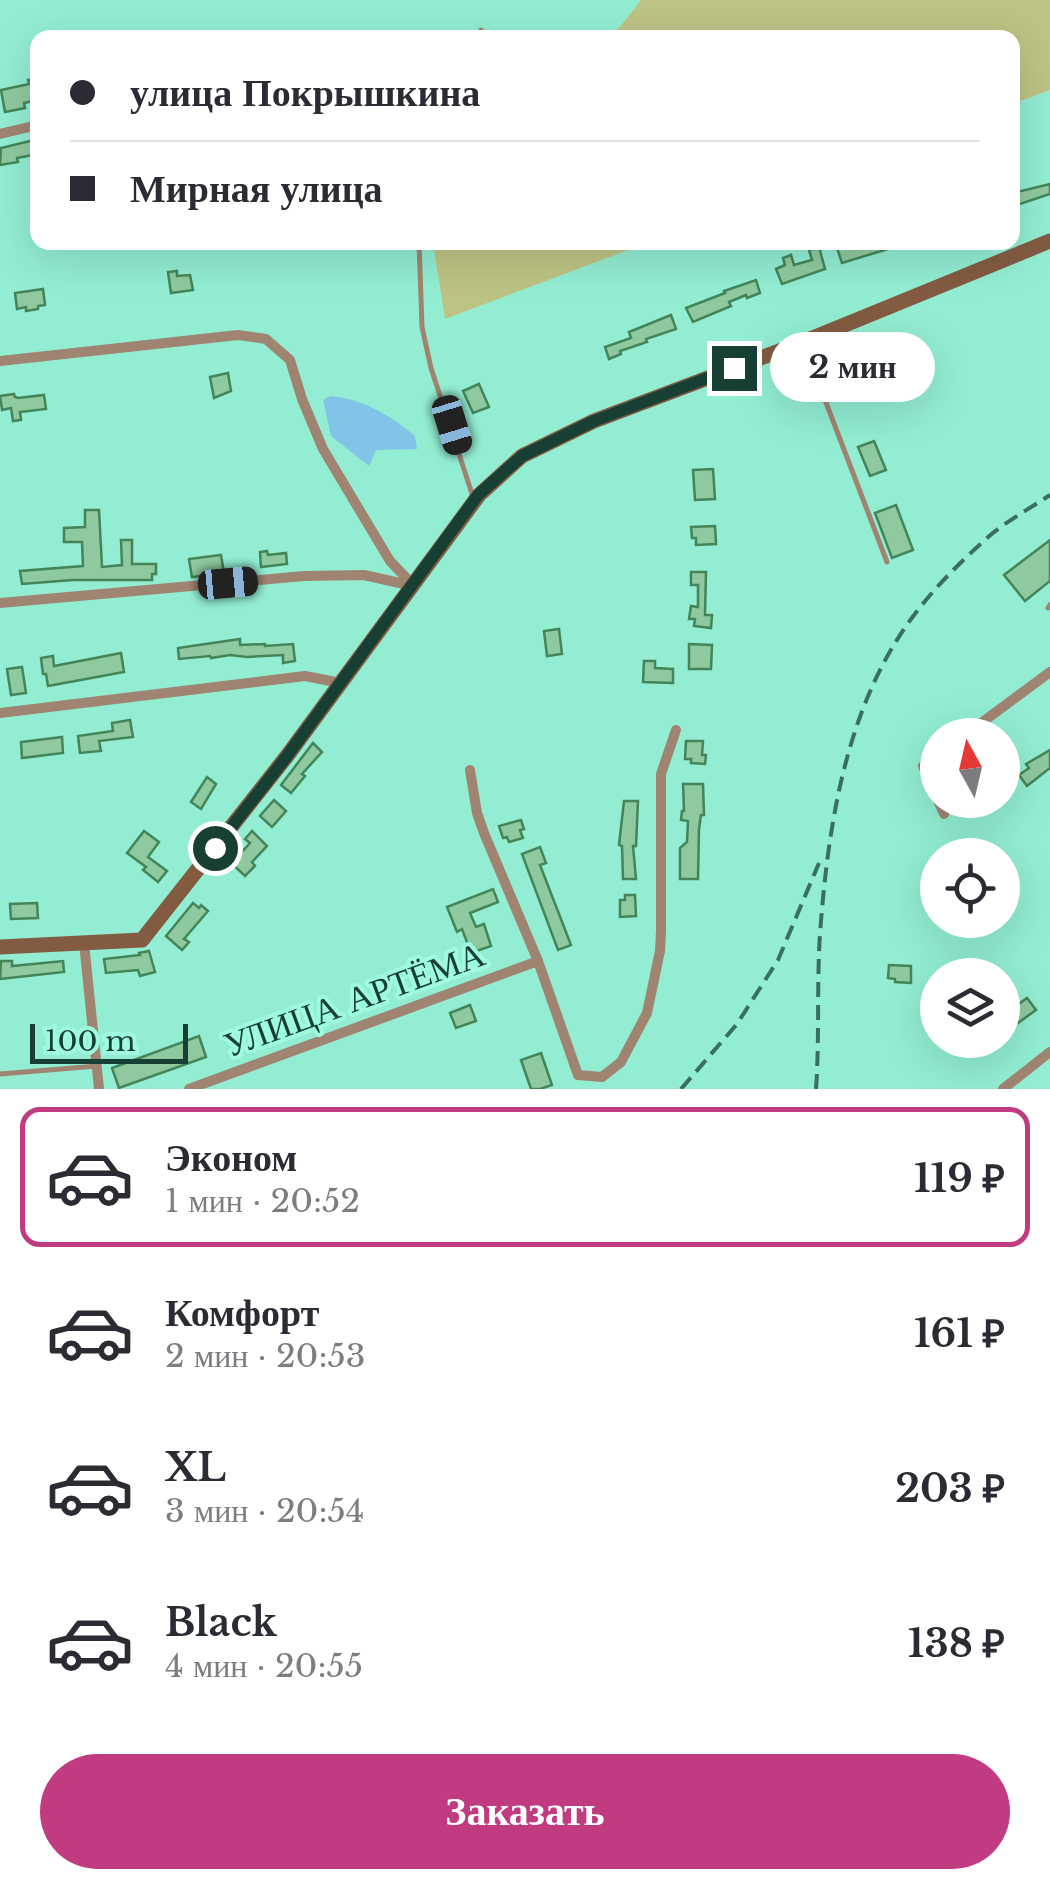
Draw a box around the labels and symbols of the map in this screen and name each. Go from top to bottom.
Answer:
callout: 2 мин [769,333,934,403]
route end [712,346,757,391]
car [429,392,475,458]
car [197,565,259,601]
north arrow [920,718,1020,818]
route start [193,826,238,871]
street label: УЛИЦА АРТЁМА [218,932,491,1066]
scale bar [30,1019,188,1064]

